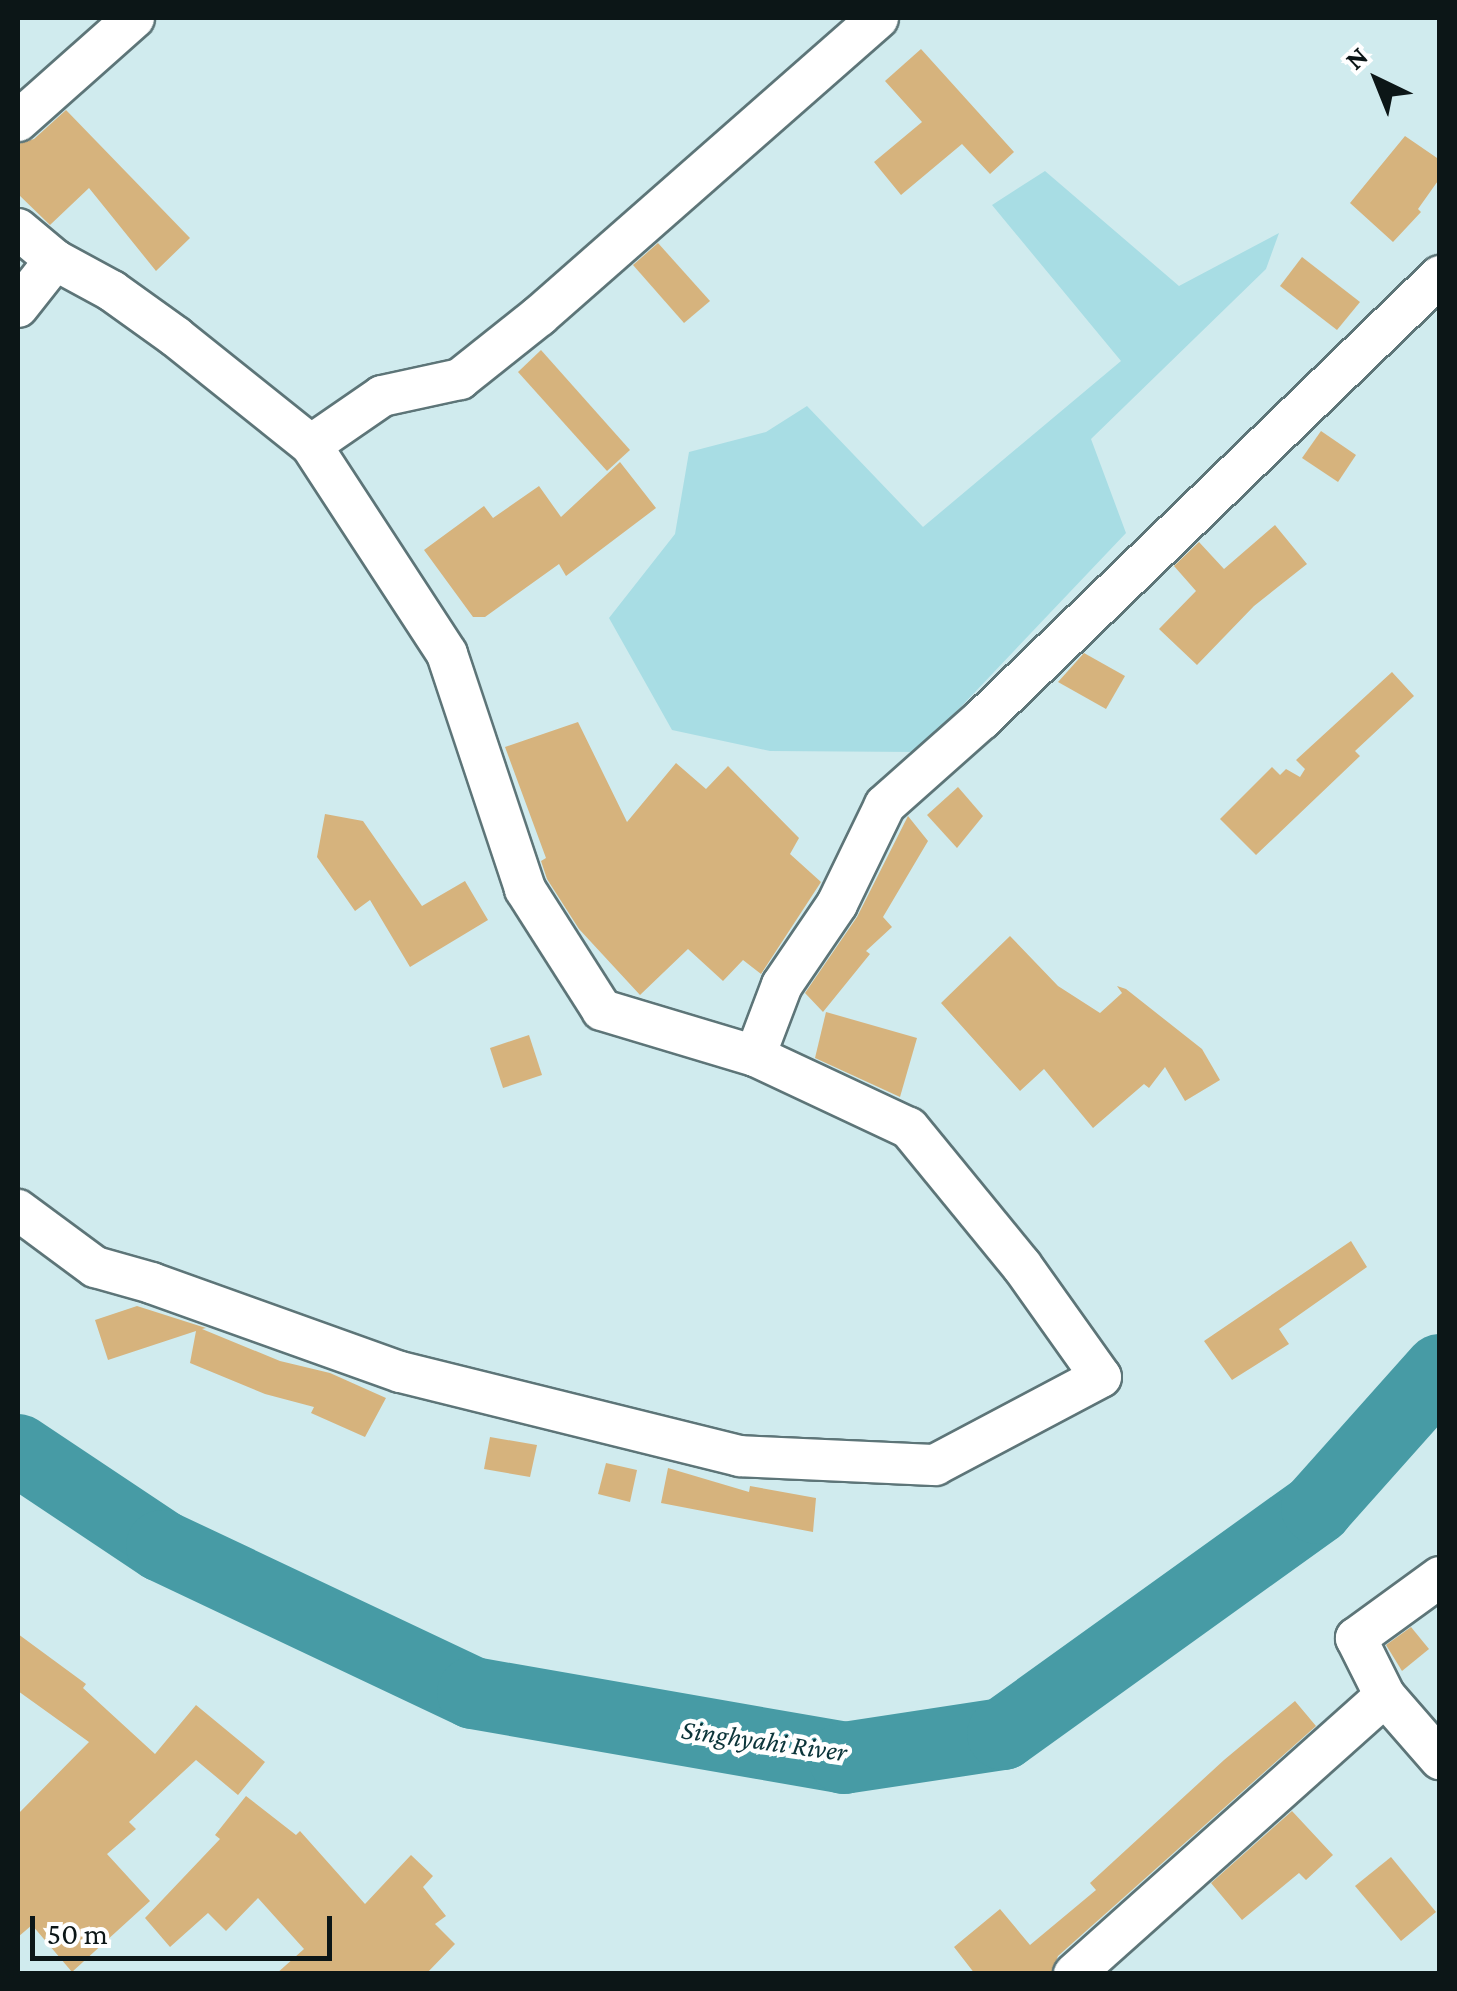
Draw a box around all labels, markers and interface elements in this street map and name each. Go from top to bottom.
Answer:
north arrow [1327,30,1427,130]
text: N [1339,40,1374,76]
water label: Singhyahi River [679,1713,849,1769]
scale bar [35,1896,338,1958]
text: 50 m [47,1917,108,1950]

